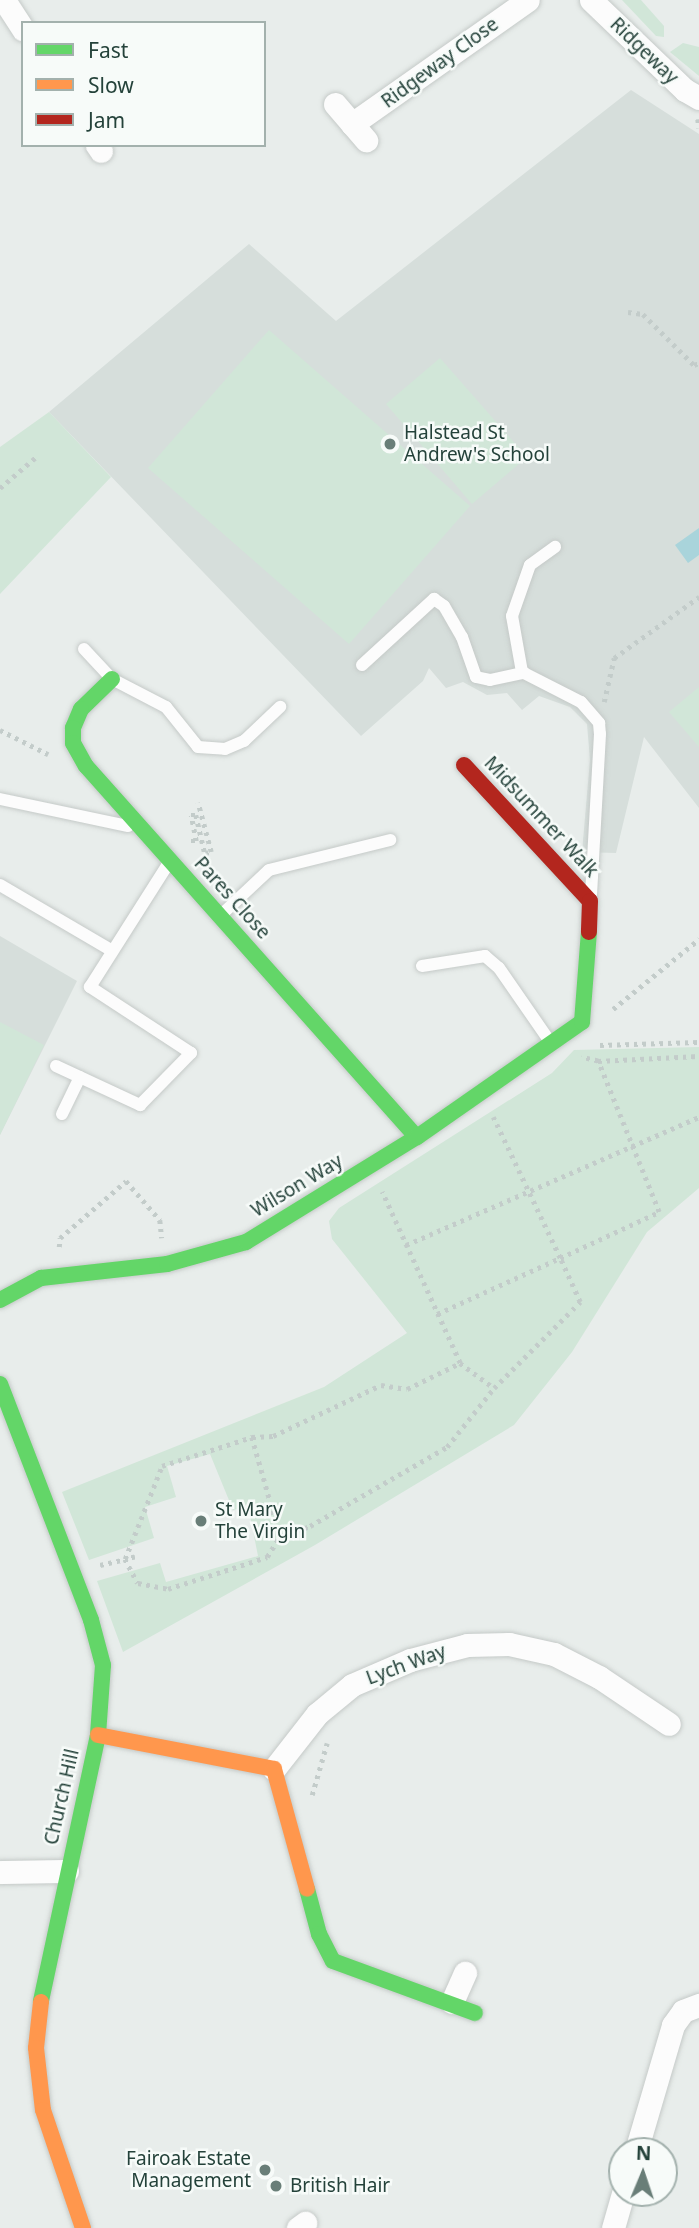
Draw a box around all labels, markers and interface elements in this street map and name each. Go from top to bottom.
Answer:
street label: Ridgeway Close [377,13,503,113]
street label: Ridgeway [605,13,683,89]
legend [21,21,266,147]
text: Fast [88,36,128,64]
text: Slow [88,71,134,99]
text: Jam [88,106,125,134]
place label: Halstead St Andrew's School [404,422,550,466]
marker: Halstead St Andrew's School [382,436,398,452]
street label: Midsummer Walk [479,752,603,882]
street label: Pares Close [189,852,275,944]
street label: Wilson Way [247,1150,347,1222]
place label: St Mary The Virgin [215,1499,305,1543]
marker: St Mary The Virgin [193,1513,209,1529]
street label: Lych Way [363,1640,449,1690]
street label: Church Hill [40,1747,84,1847]
north arrow [608,2137,678,2207]
text: N [635,2140,652,2166]
place label: Fairoak Estate Management [126,2148,251,2192]
marker: Fairoak Estate Management [257,2162,273,2178]
place label: British Hair [290,2175,390,2197]
marker: British Hair [268,2178,284,2194]

